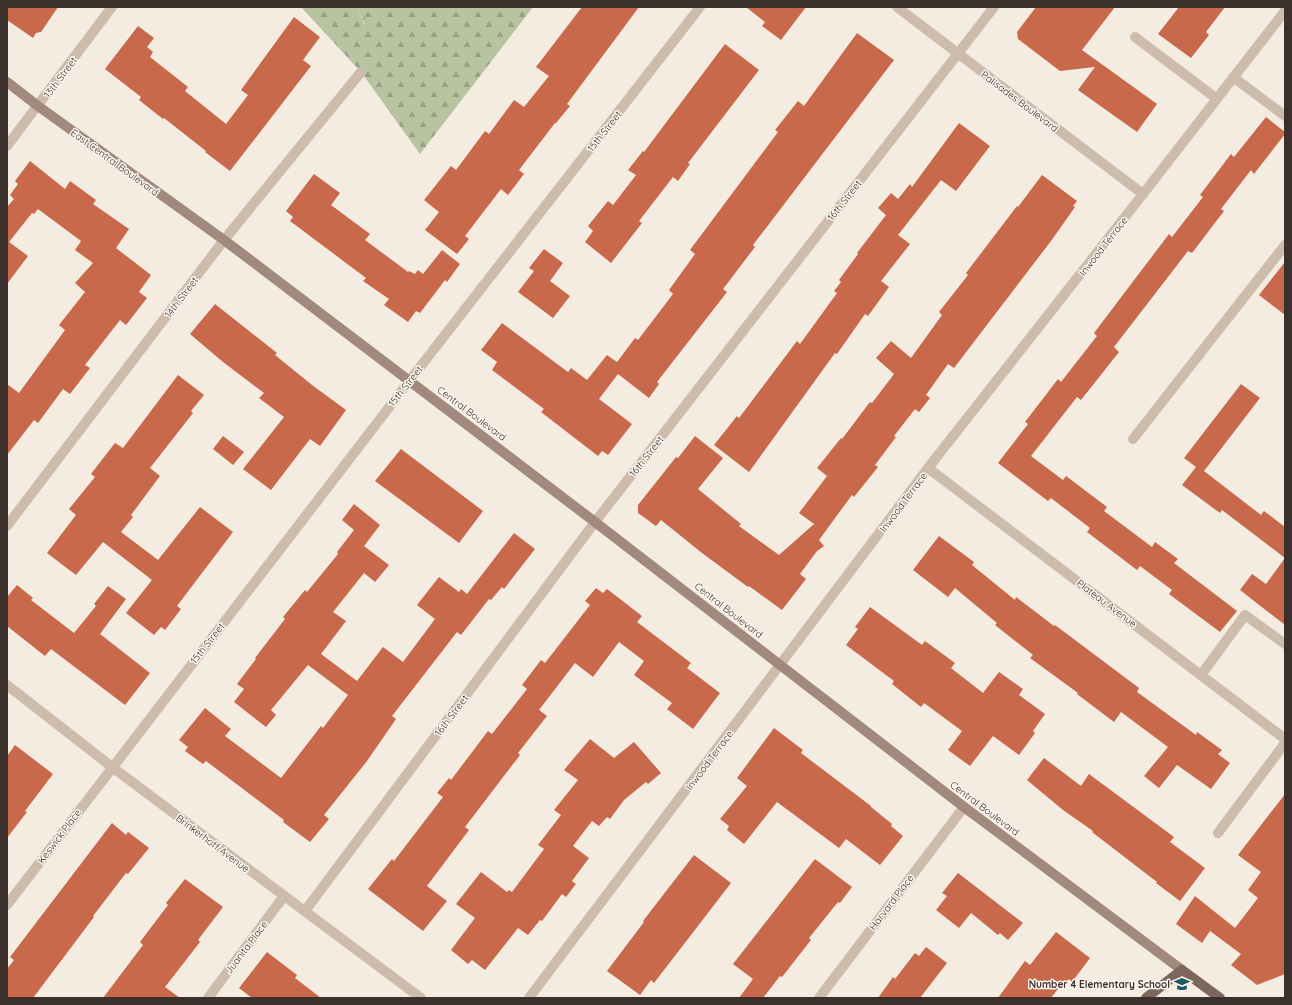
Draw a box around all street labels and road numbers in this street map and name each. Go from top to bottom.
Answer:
street label: 13th Street [41,54,80,100]
street label: Palisades Boulevard [978,68,1061,135]
street label: 15th Street [584,108,625,154]
street label: East Central Boulevard [68,126,161,199]
street label: 16th Street [824,177,865,223]
street label: Inwood Terrace [1076,214,1131,279]
street label: 14th Street [162,274,201,320]
street label: 15th Street [385,363,426,409]
street label: Central Boulevard [435,383,509,444]
street label: 16th Street [626,433,667,479]
street label: Inwood Terrace [877,470,930,535]
street label: Plateau Avenue [1074,577,1140,630]
street label: Central Boulevard [692,580,765,641]
street label: 15th Street [187,620,228,666]
street label: 16th Street [432,692,471,738]
street label: Inwood Terrace [683,728,736,793]
street label: Central Boulevard [948,778,1022,839]
street label: Keswick Place [35,806,84,866]
street label: Brinkerhoff Avenue [173,811,252,876]
street label: Harvard Place [866,872,917,933]
street label: Juanita Place [222,918,271,976]

